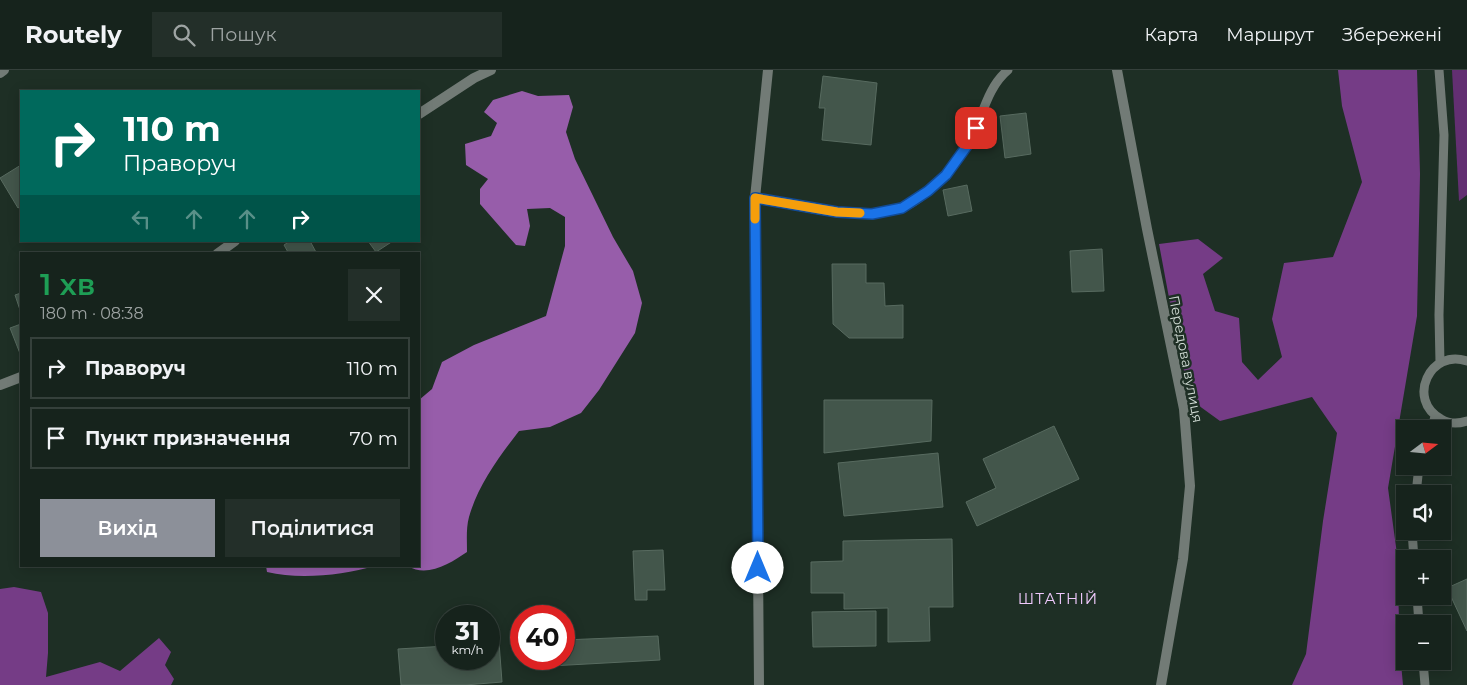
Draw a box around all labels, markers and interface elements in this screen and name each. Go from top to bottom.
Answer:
search box [152,12,502,57]
text: Routely [25,20,122,49]
icon: search [170,21,198,49]
text: Пошук [210,23,277,46]
text: Карта [1145,24,1198,46]
text: Маршрут [1226,24,1314,46]
text: Збережені [1342,24,1442,46]
text: 110 m [123,107,221,150]
pin [955,107,997,149]
icon: right [40,110,105,175]
icon: arrive [962,114,990,142]
text: Праворуч [123,150,237,177]
icon: left [127,205,155,233]
icon: ahead [180,205,208,233]
icon: ahead [233,205,261,233]
icon: right [286,205,314,233]
text: 1 хв [40,266,95,303]
button: close [348,269,400,321]
street label: Передова вулиця [1165,294,1207,424]
text: 180 m · 08:38 [40,304,144,323]
icon: right [42,354,70,382]
text: Праворуч [85,357,186,380]
text: 110 m [347,357,398,380]
north arrow [1396,420,1451,475]
map controls [1396,420,1451,670]
icon: arrive [42,424,70,452]
text: Пункт призначення [85,427,291,450]
text: 70 m [349,427,398,450]
button: sound [1396,485,1451,540]
button: Вихід [40,499,215,557]
button: Поділитися [225,499,400,557]
position arrow [731,541,783,593]
button: + [1396,550,1451,605]
district label: ШТАТНІЙ [1018,589,1098,608]
speed limit sign: 40 [510,605,575,670]
button: − [1396,615,1451,670]
text: 31 [455,616,480,646]
text: km/h [451,642,484,657]

